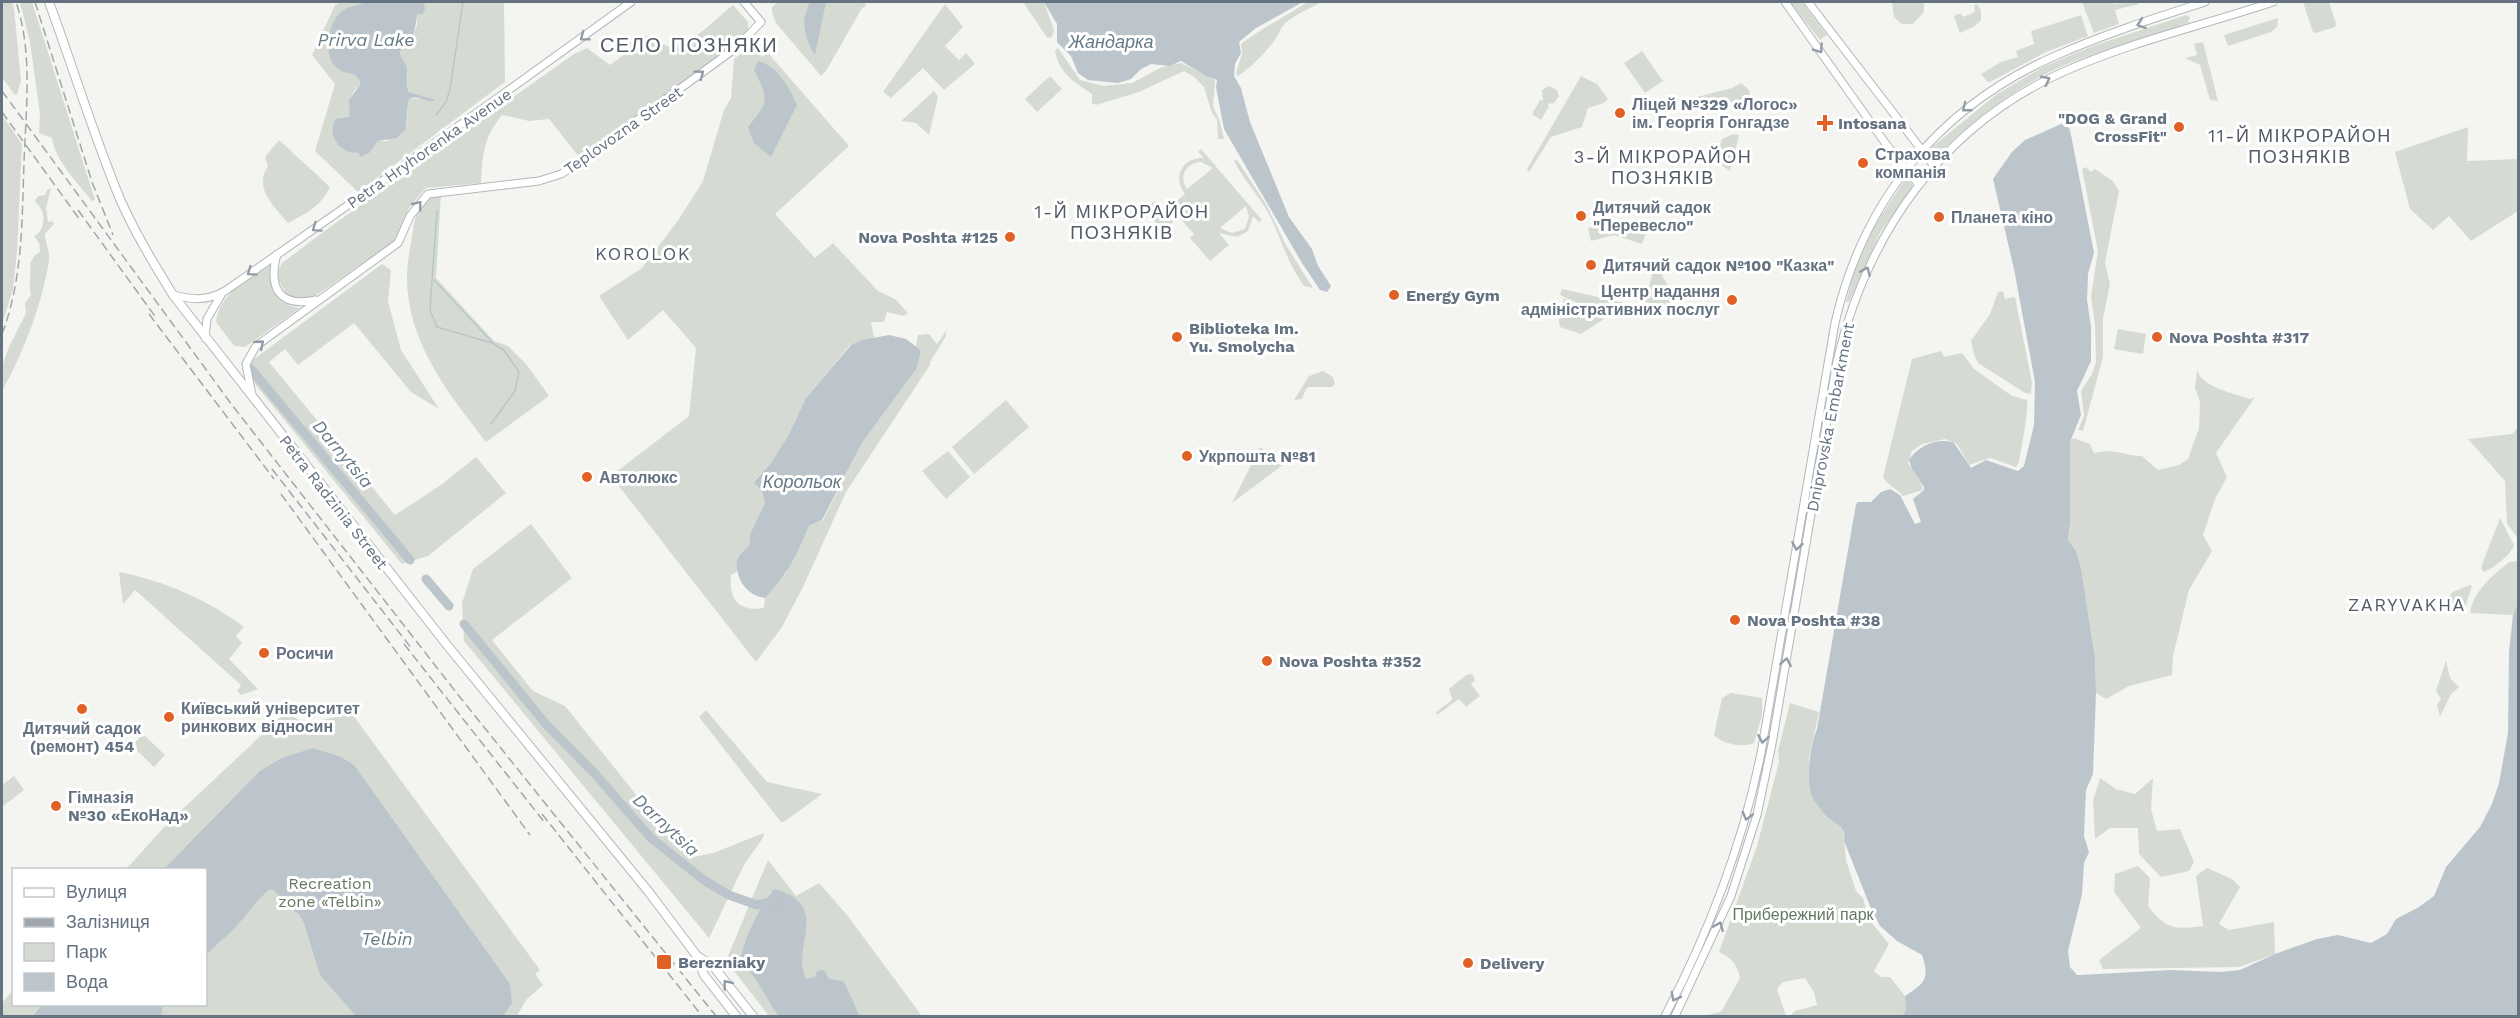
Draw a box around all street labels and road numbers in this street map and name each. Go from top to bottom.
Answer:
street label: Teplovozna Street [560,82,686,178]
street label: Petra Hryhorenka Avenue [344,84,515,212]
street label: Dniprovska Embarkment [1803,321,1858,513]
street label: Petra Radzinia Street [275,432,392,573]

